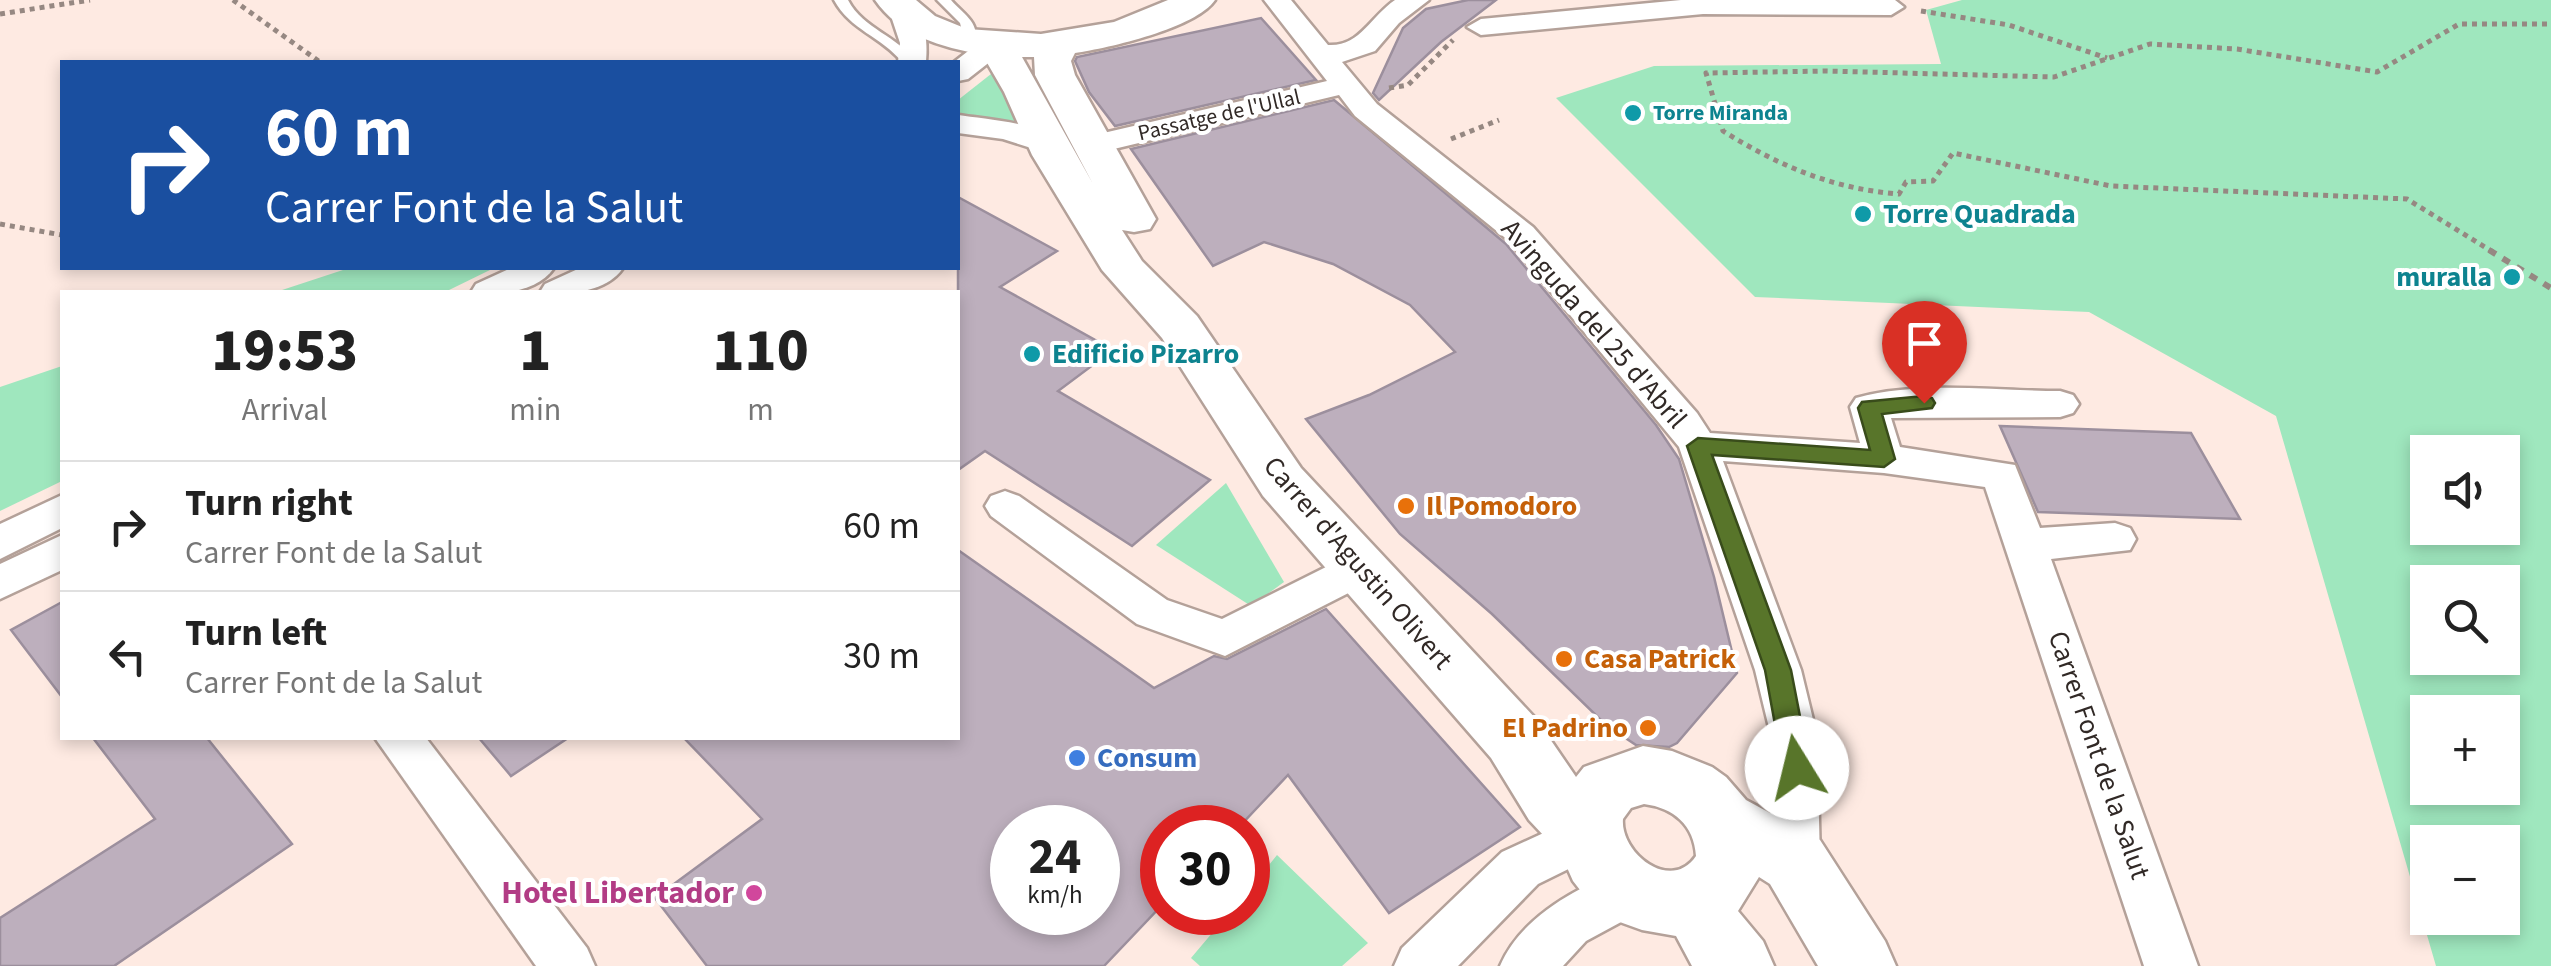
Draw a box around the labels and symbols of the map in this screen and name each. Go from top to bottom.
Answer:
street label: Passatge de l'Ullal [1135,81,1303,149]
place label: Torre Miranda [1653,97,1788,129]
marker: Torre Miranda [1622,102,1644,124]
place label: Torre Quadrada [1883,194,2076,234]
marker: Torre Quadrada [1852,203,1874,225]
street label: Avinguda del 25 d'Abril [1492,211,1696,437]
place label: muralla [2396,257,2492,297]
marker: muralla [2501,266,2523,288]
pin [1882,301,1967,404]
place label: Edificio Pizarro [1052,334,1239,374]
marker: Edificio Pizarro [1021,343,1043,365]
street label: Carrer d'Agustin Olivert [1254,448,1462,679]
place label: Il Pomodoro [1426,486,1577,526]
marker: Il Pomodoro [1395,495,1417,517]
street label: Carrer Font de la Salut [2038,625,2160,885]
place label: Casa Patrick [1584,639,1737,679]
marker: Casa Patrick [1553,648,1575,670]
place label: El Padrino [1502,708,1628,748]
position arrow [1745,716,1849,820]
marker: El Padrino [1637,717,1659,739]
place label: Consum [1097,738,1197,778]
marker: Consum [1066,747,1088,769]
speed limit sign: 30 [1140,805,1270,935]
place label: Hotel Libertador [501,870,734,916]
marker: Hotel Libertador [743,882,765,904]

